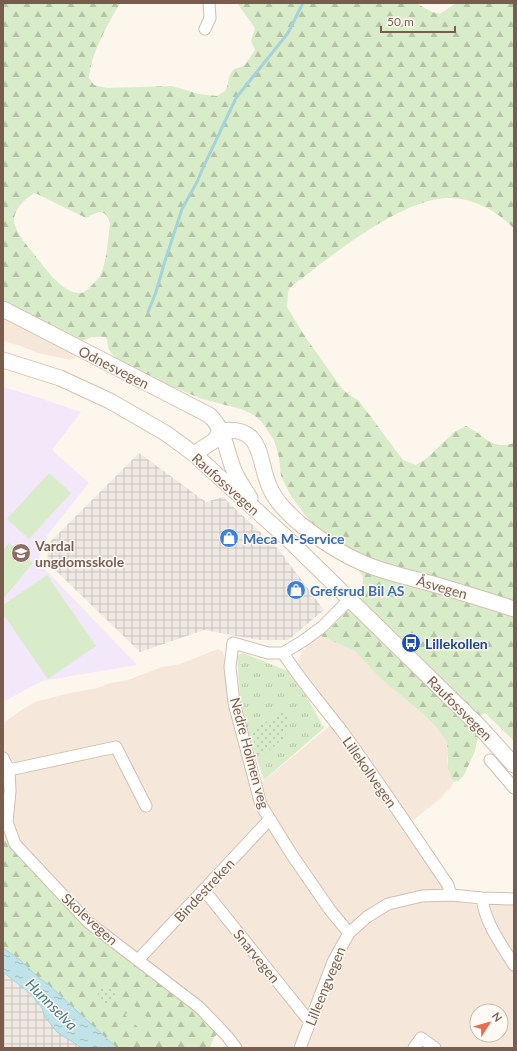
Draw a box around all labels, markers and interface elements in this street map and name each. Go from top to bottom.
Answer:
scale bar [381,8,455,34]
text: 50 m [387,14,414,29]
street label: Odnesvegen [76,342,152,392]
street label: Raufossvegen [189,449,263,519]
shop icon: Meca M-Service [218,527,240,549]
place label: Meca M-Service [243,530,345,547]
place label: Vardal ungdomsskole [34,537,125,570]
school or university icon: Vardal ungdomsskole [10,542,32,564]
street label: Åsvegen [415,572,469,602]
shop icon: Grefsrud Bil AS [285,579,307,601]
place label: Grefsrud Bil AS [310,582,405,599]
bus stop icon: Lillekollen [400,632,422,654]
place label: Lillekollen [425,635,488,652]
street label: Raufossvegen [424,672,496,744]
street label: Nedre Holmen veg [227,695,273,811]
street label: Lillekollvegen [339,733,401,811]
street label: Bindestreken [170,855,238,925]
street label: Skolevegen [58,889,122,949]
street label: Snarvegen [230,926,284,986]
street label: Lilleengvegen [301,944,349,1028]
water label: Hunnselva [22,974,82,1034]
north arrow [469,1003,509,1043]
text: N [490,1009,505,1024]

